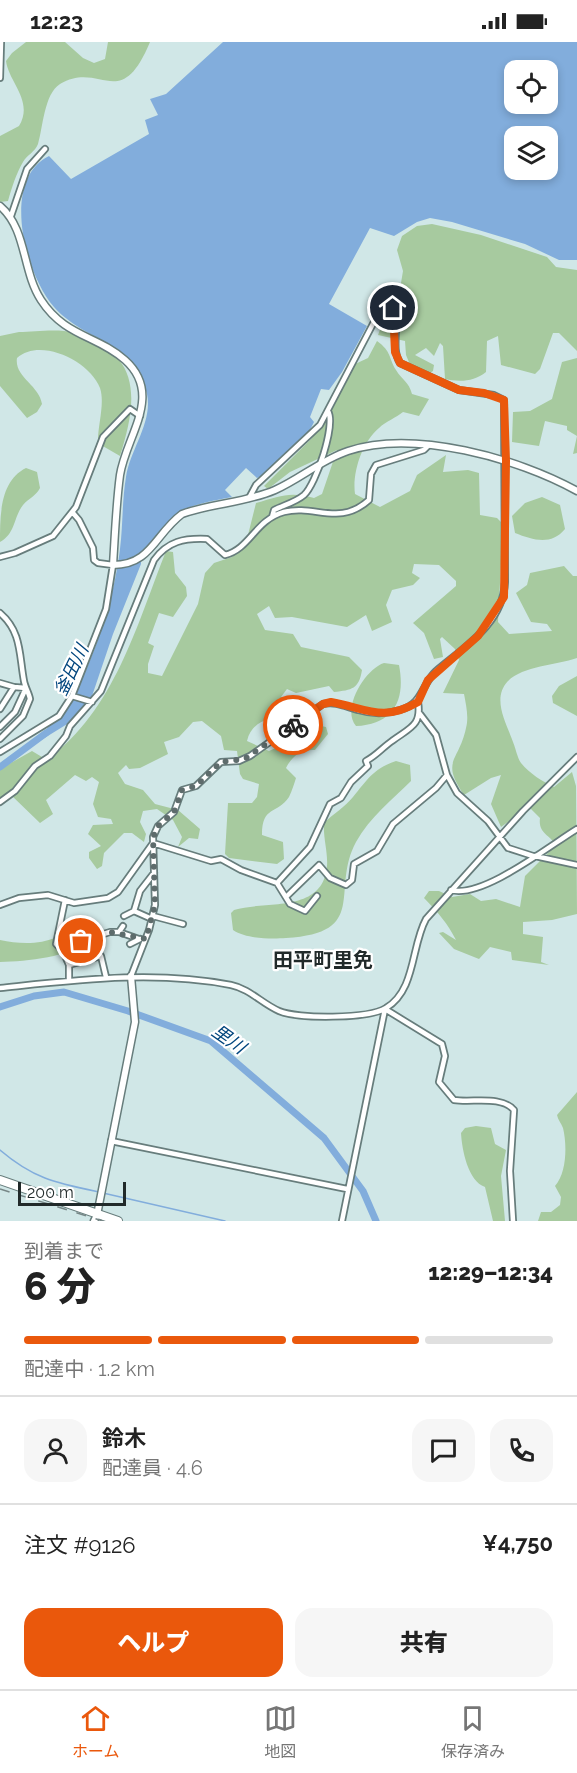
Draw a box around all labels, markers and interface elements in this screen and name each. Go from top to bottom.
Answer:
text: 12:23 [30,8,83,34]
map controls [504,60,558,180]
button: locate [504,60,558,114]
button: layers [504,126,558,180]
pin [367,282,418,333]
icon: home [376,291,409,324]
water label: 釜田川 [50,639,93,699]
courier [263,695,323,755]
icon: bike [277,709,310,742]
pin [55,915,106,966]
icon: bag [64,924,97,957]
district label: 田平町里免 [273,948,373,972]
water label: 里川 [208,1020,251,1059]
scale bar [18,1179,126,1206]
text: 200 m [27,1183,74,1202]
text: 到着まで [24,1239,104,1263]
text: 12:29–12:34 [428,1259,553,1285]
text: 6 分 [24,1263,96,1309]
text: 配達中 · 1.2 km [24,1357,155,1381]
button: person [24,1419,87,1482]
button: chat [412,1419,475,1482]
button: phone [490,1419,553,1482]
text: 鈴木 [102,1425,146,1451]
text: 配達員 · 4.6 [102,1456,203,1480]
text: ¥4,750 [482,1530,553,1556]
text: 注文 #9126 [24,1532,136,1558]
button: ヘルプ [24,1608,283,1677]
button: 共有 [295,1608,553,1677]
tab: ホーム [72,1702,120,1762]
tab: 地図 [264,1702,297,1762]
tab: 保存済み [441,1702,505,1762]

